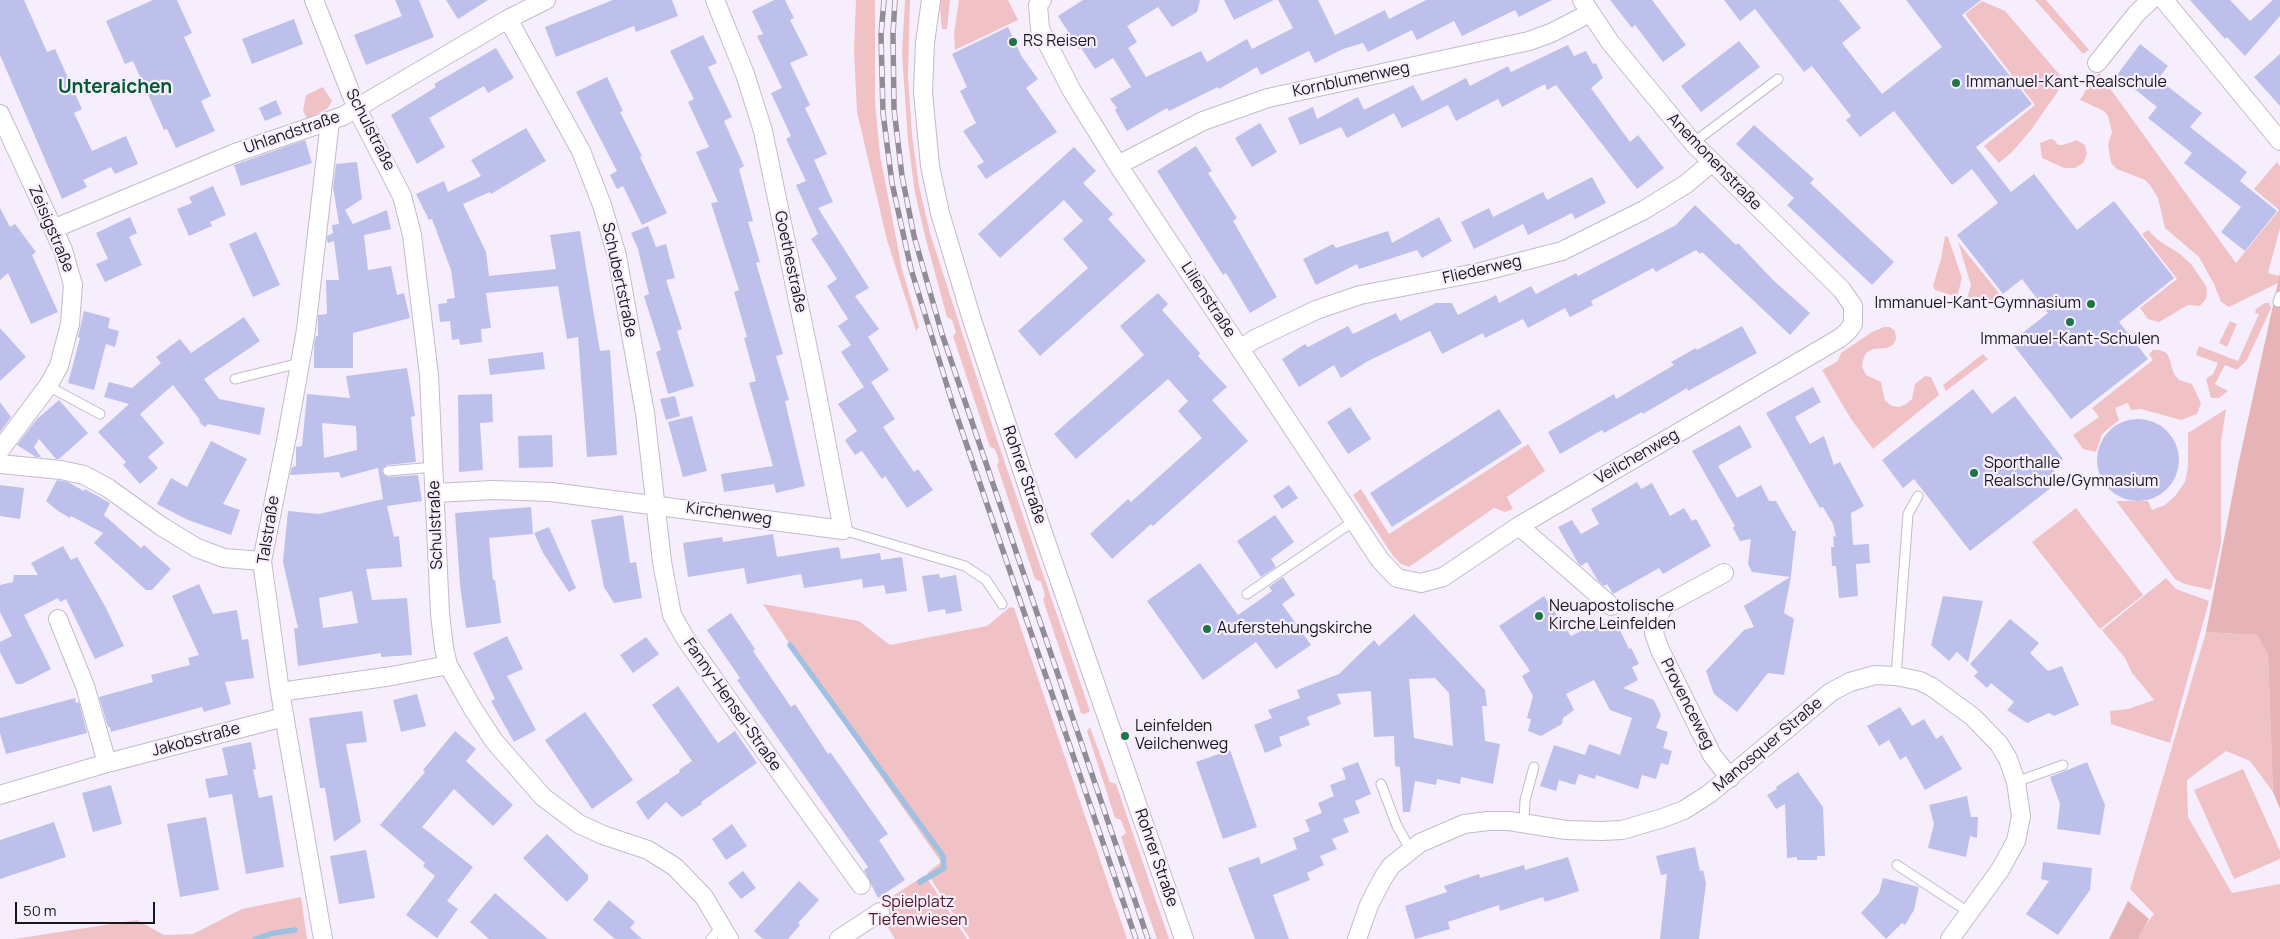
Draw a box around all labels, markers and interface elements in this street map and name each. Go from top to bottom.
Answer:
place label: RS Reisen [1023,32,1096,52]
marker: RS Reisen [1007,36,1019,48]
street label: Kornblumenweg [1291,58,1411,102]
place label: Immanuel-Kant-Realschule [1966,73,2167,93]
district label: Unteraichen [58,77,172,99]
marker: Immanuel-Kant-Realschule [1950,77,1962,89]
street label: Schulstraße [341,86,399,174]
street label: Uhlandstraße [241,108,343,158]
street label: Anemonenstraße [1663,109,1765,215]
street label: Zeisigstraße [24,183,78,275]
street label: Goethestraße [770,209,810,315]
street label: Schubertstraße [597,221,641,339]
street label: Fliederweg [1441,252,1523,288]
street label: Lilienstraße [1177,259,1239,341]
place label: Immanuel-Kant-Gymnasium [1875,294,2081,314]
marker: Immanuel-Kant-Gymnasium [2085,298,2097,310]
marker: Immanuel-Kant-Schulen [2064,316,2076,328]
place label: Immanuel-Kant-Schulen [1980,330,2160,350]
street label: Rohrer Straße [998,423,1050,527]
street label: Veilchenweg [1592,425,1682,489]
place label: Sporthalle Realschule/Gymnasium [1984,454,2158,492]
marker: Sporthalle Realschule/Gymnasium [1968,467,1980,479]
street label: Schulstraße [425,480,447,570]
street label: Talstraße [254,494,284,566]
street label: Kirchenweg [685,498,773,530]
place label: Neuapostolische Kirche Leinfelden [1549,597,1676,635]
marker: Neuapostolische Kirche Leinfelden [1533,610,1545,622]
place label: Auferstehungskirche [1217,619,1372,639]
marker: Auferstehungskirche [1201,623,1213,635]
street label: Fanny-Hensel-Straße [679,635,785,775]
street label: Provenceweg [1656,655,1718,753]
street label: Manosquer Straße [1710,694,1826,796]
place label: Leinfelden Veilchenweg [1135,717,1228,755]
street label: Jakobstraße [150,719,242,761]
marker: Leinfelden Veilchenweg [1119,730,1131,742]
street label: Rohrer Straße [1130,806,1182,910]
scale bar [18,892,158,924]
park label: Spielplatz Tiefenwiesen [869,893,967,931]
text: 50 m [23,900,57,921]

